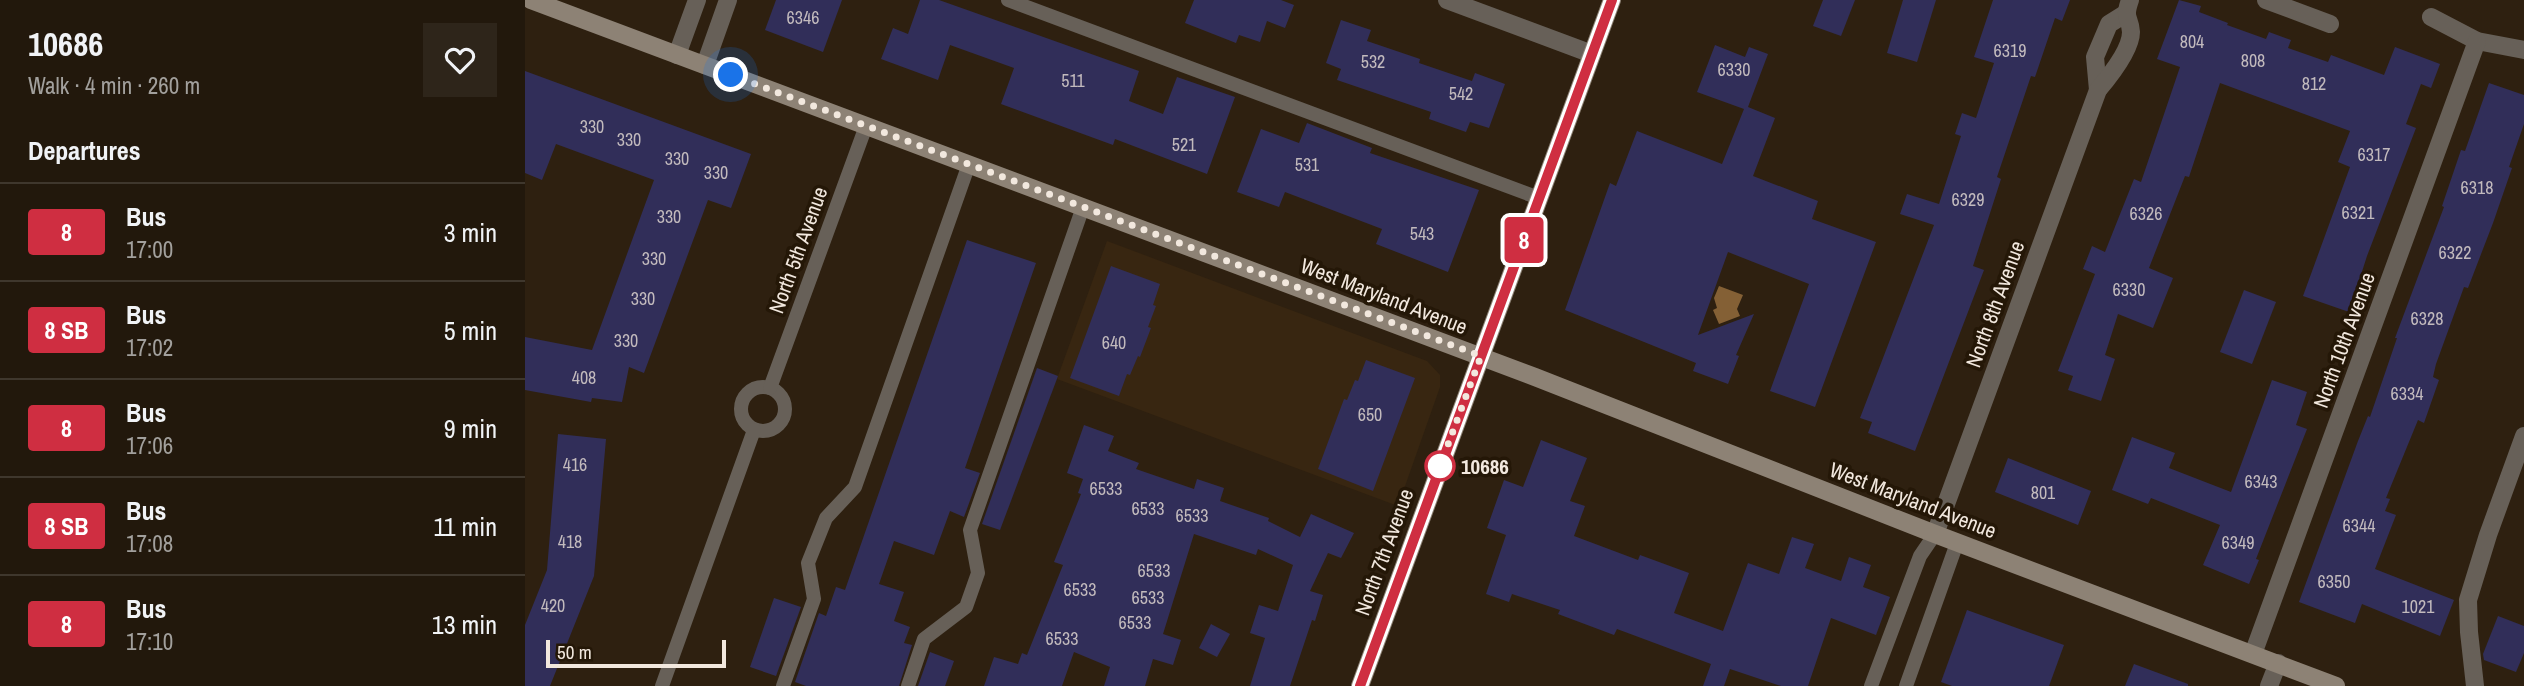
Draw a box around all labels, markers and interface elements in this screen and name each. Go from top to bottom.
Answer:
house number: 6346 [787,5,819,30]
text: 10686 [28,22,103,66]
button: heart [423,23,497,97]
house number: 804 [2180,29,2204,54]
house number: 6319 [1994,38,2026,63]
house number: 808 [2241,48,2265,73]
house number: 532 [1361,49,1385,74]
your location [713,57,748,92]
house number: 6330 [1718,57,1750,82]
house number: 511 [1061,68,1086,93]
text: Walk · 4 min · 260 m [28,70,200,101]
house number: 812 [2302,71,2326,96]
house number: 542 [1449,81,1473,106]
house number: 330 [580,114,604,139]
house number: 330 [617,127,641,152]
house number: 521 [1172,132,1197,157]
text: Departures [28,133,141,168]
house number: 6317 [2358,142,2390,167]
house number: 330 [665,146,689,171]
house number: 531 [1295,152,1320,177]
house number: 330 [704,160,728,185]
house number: 6318 [2461,175,2493,200]
street label: North 5th Avenue [762,183,834,317]
house number: 6329 [1952,187,1984,212]
text: Bus [126,199,166,234]
house number: 6321 [2342,200,2375,225]
house number: 6326 [2130,201,2162,226]
house number: 330 [657,204,681,229]
text: 3 min [444,215,497,250]
text: 8 [61,216,72,248]
line badge: 8 [1501,217,1547,263]
house number: 543 [1410,221,1434,246]
text: 8 [1519,224,1529,256]
text: 17:00 [126,234,173,265]
street label: North 8th Avenue [1959,237,2031,371]
house number: 6322 [2439,240,2471,265]
house number: 330 [642,246,666,271]
street label: West Maryland Avenue [1296,251,1472,341]
street label: North 10th Avenue [2306,268,2382,412]
house number: 6330 [2113,277,2145,302]
house number: 330 [631,286,655,311]
text: Bus [126,297,166,332]
house number: 6328 [2411,306,2443,331]
text: 5 min [444,313,497,348]
text: 8 SB [45,314,88,346]
house number: 330 [614,328,638,353]
house number: 640 [1102,330,1126,355]
text: 17:02 [126,332,173,363]
house number: 408 [572,365,596,390]
house number: 6334 [2391,381,2423,406]
text: Bus [126,395,166,430]
house number: 650 [1358,402,1382,427]
text: 9 min [444,411,497,446]
text: 8 [61,412,72,444]
text: 17:06 [126,430,173,461]
marker: 10686 [1425,451,1455,481]
house number: 416 [563,452,587,477]
place label: 10686 [1461,452,1509,481]
street label: West Maryland Avenue [1825,455,2001,545]
house number: 6343 [2245,469,2277,494]
house number: 6533 [1090,476,1122,501]
house number: 801 [2031,480,2056,505]
street label: North 7th Avenue [1348,485,1420,619]
text: Bus [126,493,166,528]
house number: 6533 [1132,496,1164,521]
house number: 6533 [1176,503,1208,528]
text: 11 min [433,509,497,544]
text: 8 SB [45,510,88,542]
house number: 6344 [2343,513,2375,538]
text: 17:08 [126,528,173,559]
house number: 418 [558,529,582,554]
house number: 6349 [2222,530,2254,555]
house number: 6533 [1138,558,1170,583]
house number: 6350 [2318,569,2350,594]
house number: 6533 [1064,577,1096,602]
house number: 6533 [1132,585,1164,610]
text: Bus [126,591,166,626]
house number: 420 [541,593,565,618]
house number: 1021 [2402,594,2435,619]
text: 13 min [432,607,497,642]
text: 8 [61,608,72,640]
house number: 6533 [1119,610,1151,635]
text: 17:10 [126,626,173,657]
house number: 6533 [1046,626,1078,651]
scale bar [546,637,726,669]
text: 50 m [557,639,592,665]

